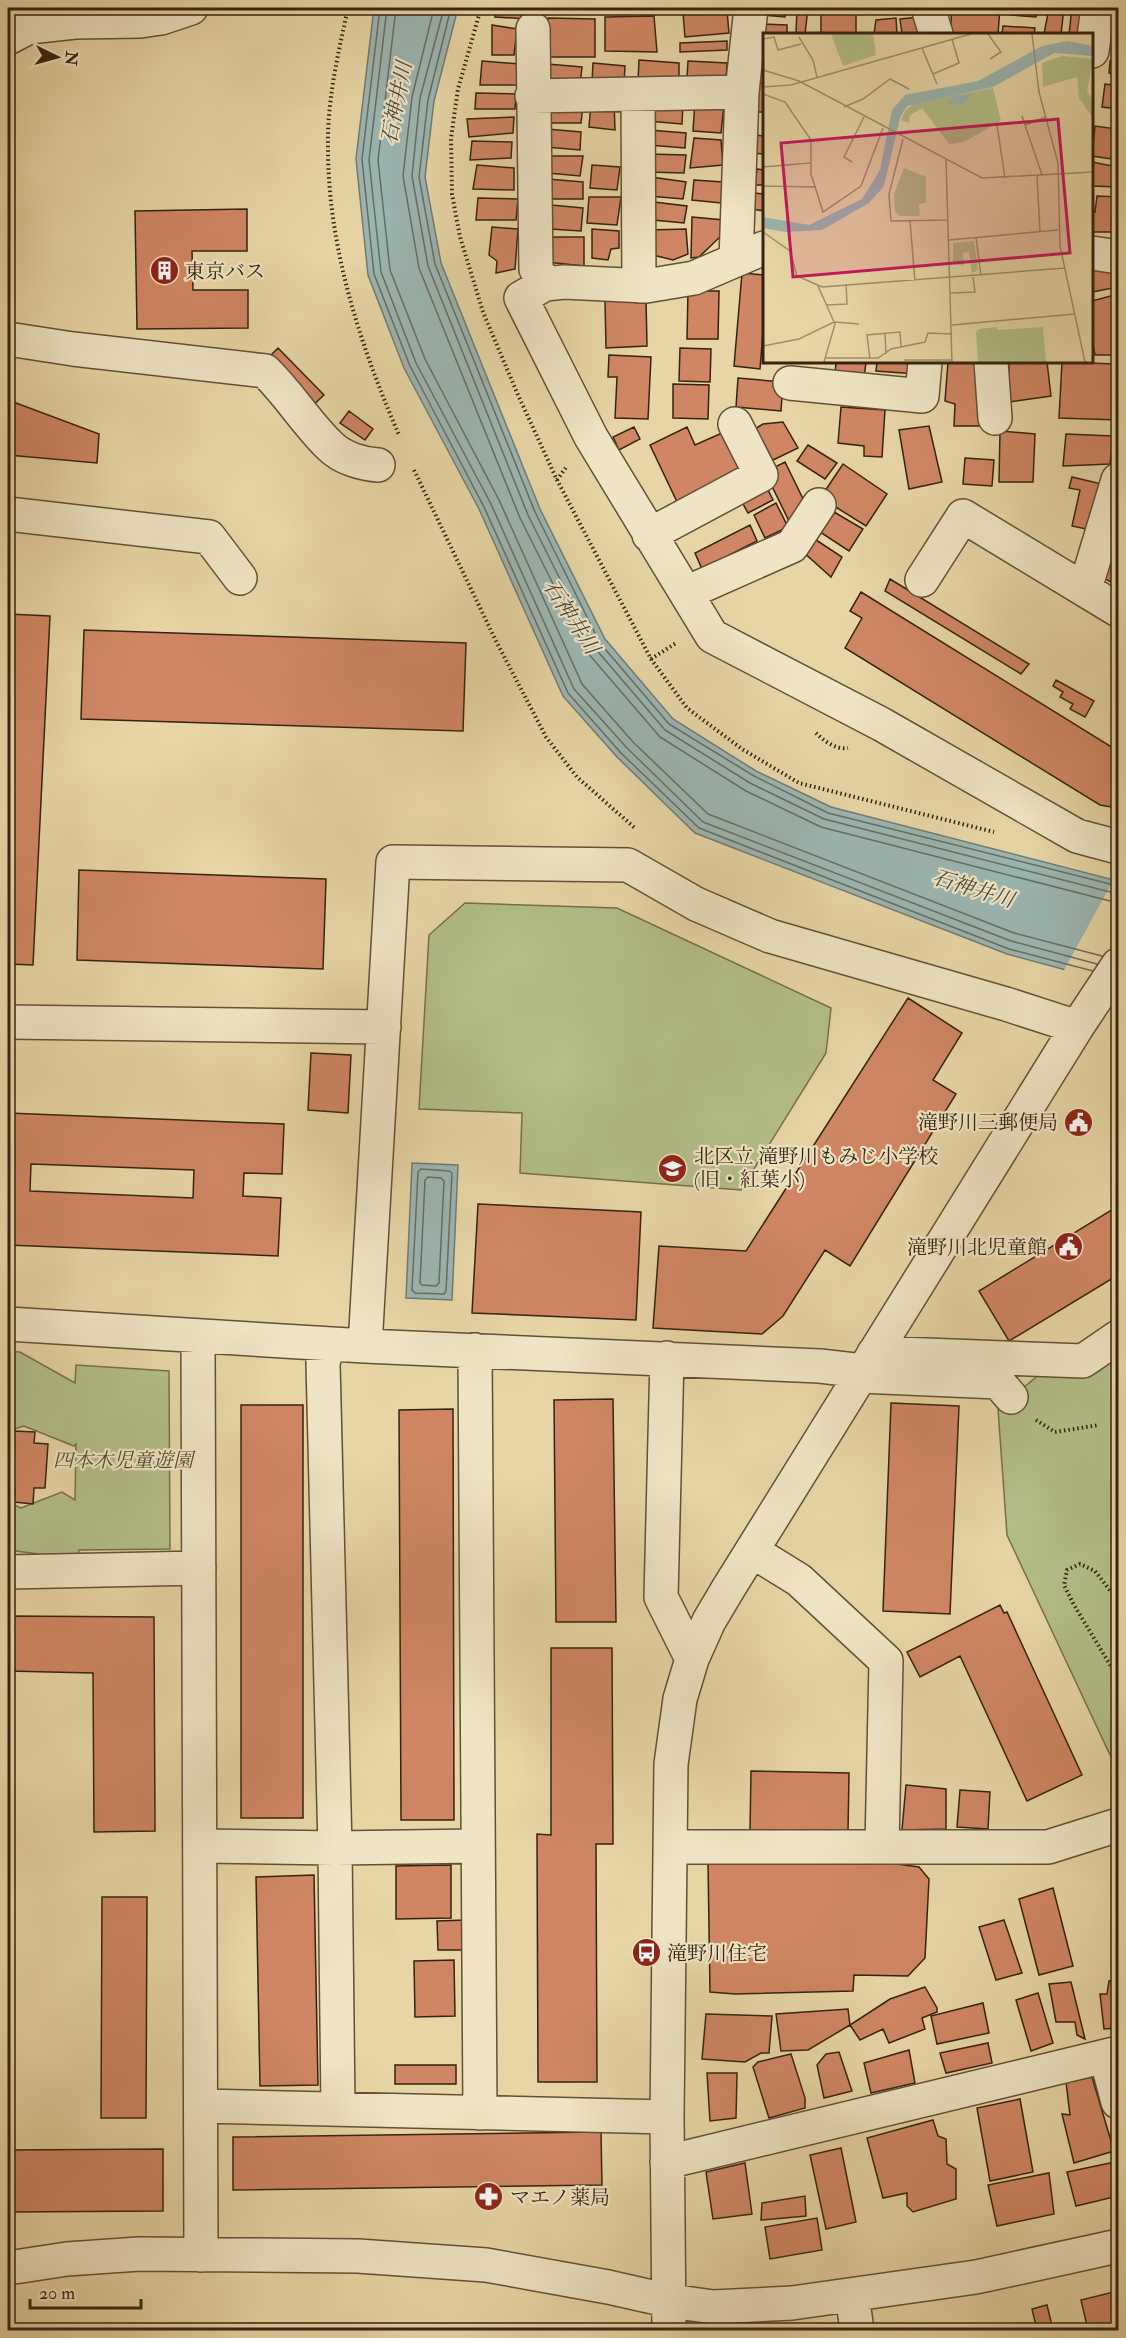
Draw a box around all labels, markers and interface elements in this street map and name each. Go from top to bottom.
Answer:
north arrow [27,27,87,87]
inset map [763,33,1093,363]
text: N [60,49,82,67]
water label: 石神井川 [376,57,419,147]
building icon: 東京バス [148,255,180,287]
place label: 東京バス [185,259,265,284]
water label: 石神井川 [537,574,606,661]
water label: 石神井川 [929,864,1019,915]
public building icon: 滝野川三郵便局 [1063,1106,1095,1138]
place label: 滝野川三郵便局 [918,1110,1058,1135]
place label: 北区立 滝野川もみじ小学校 (旧・紅葉小) [694,1144,938,1192]
school or university icon: 北区立 滝野川もみじ小学校 (旧・紅葉小) [657,1152,689,1184]
public building icon: 滝野川北児童館 [1052,1231,1084,1263]
place label: 滝野川北児童館 [907,1235,1047,1260]
park label: 四本木児童遊園 [53,1448,196,1473]
bus stop icon: 滝野川住宅 [630,1937,662,1969]
place label: 滝野川住宅 [667,1941,767,1966]
pharmacy icon: マエノ薬局 [473,2181,505,2213]
place label: マエノ薬局 [510,2185,610,2210]
scale bar [30,2272,141,2310]
text: 20 m [39,2282,75,2305]

